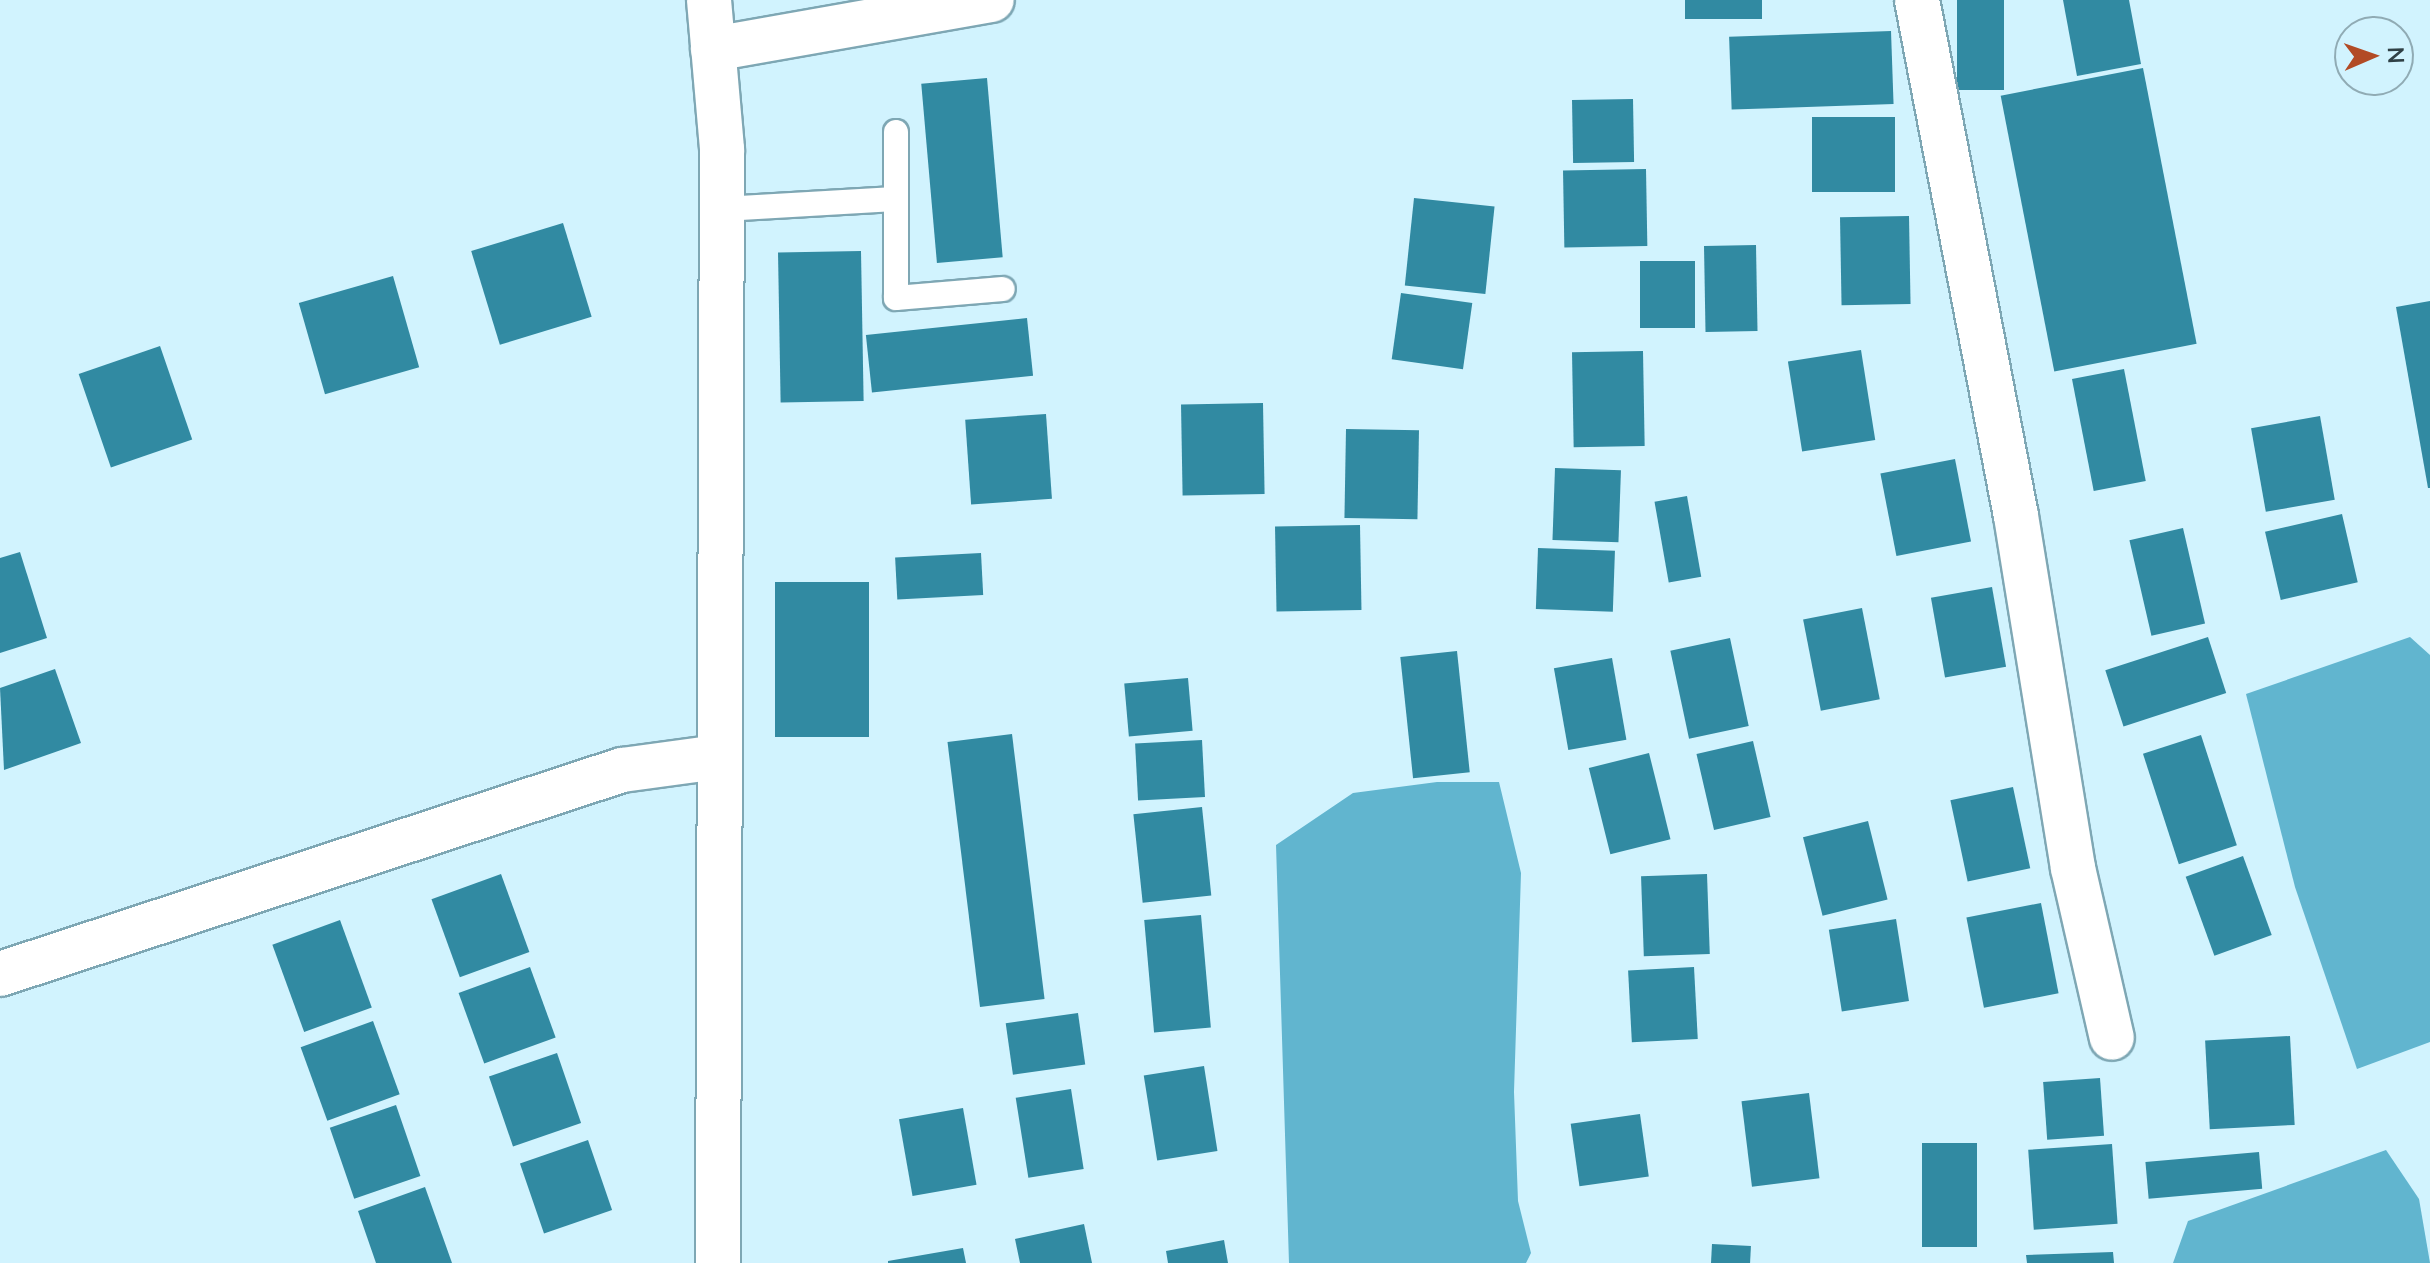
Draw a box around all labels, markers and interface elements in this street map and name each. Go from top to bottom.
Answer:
north arrow [2334,16,2414,96]
text: N [2383,46,2410,64]

